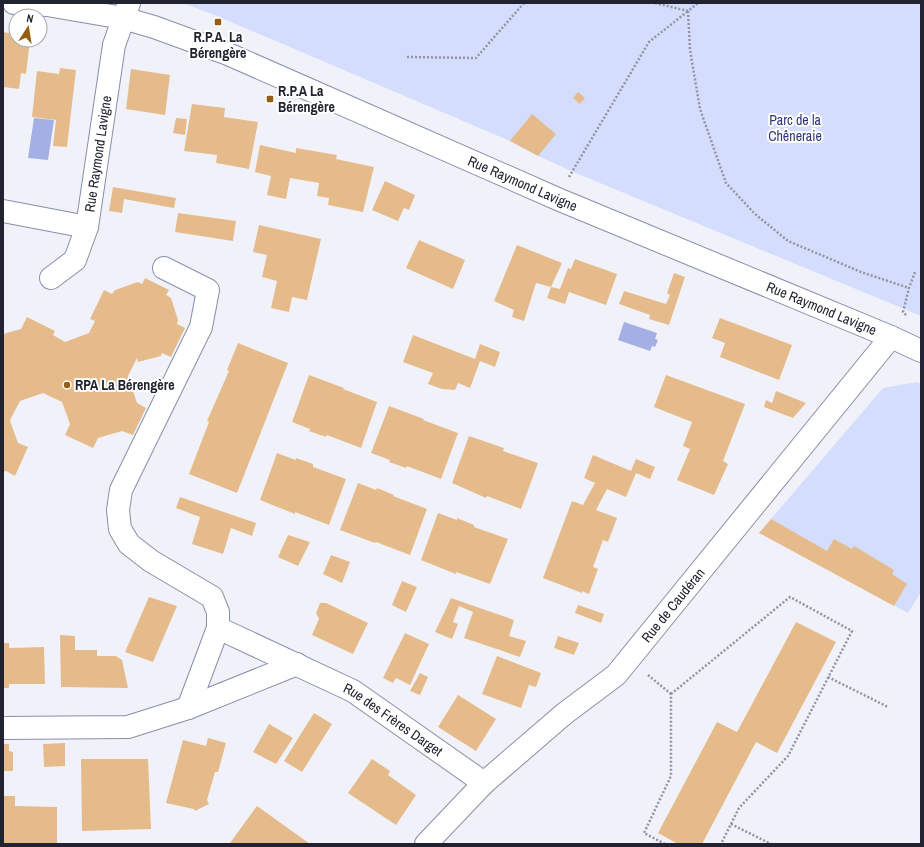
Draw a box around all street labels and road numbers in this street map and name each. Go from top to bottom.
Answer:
street label: Rue Raymond Lavigne [80,94,115,213]
street label: Rue Raymond Lavigne [465,152,580,215]
street label: Rue Raymond Lavigne [764,277,879,339]
street label: Rue de Caudéran [637,564,709,646]
street label: Rue des Frères Darget [341,679,446,760]

